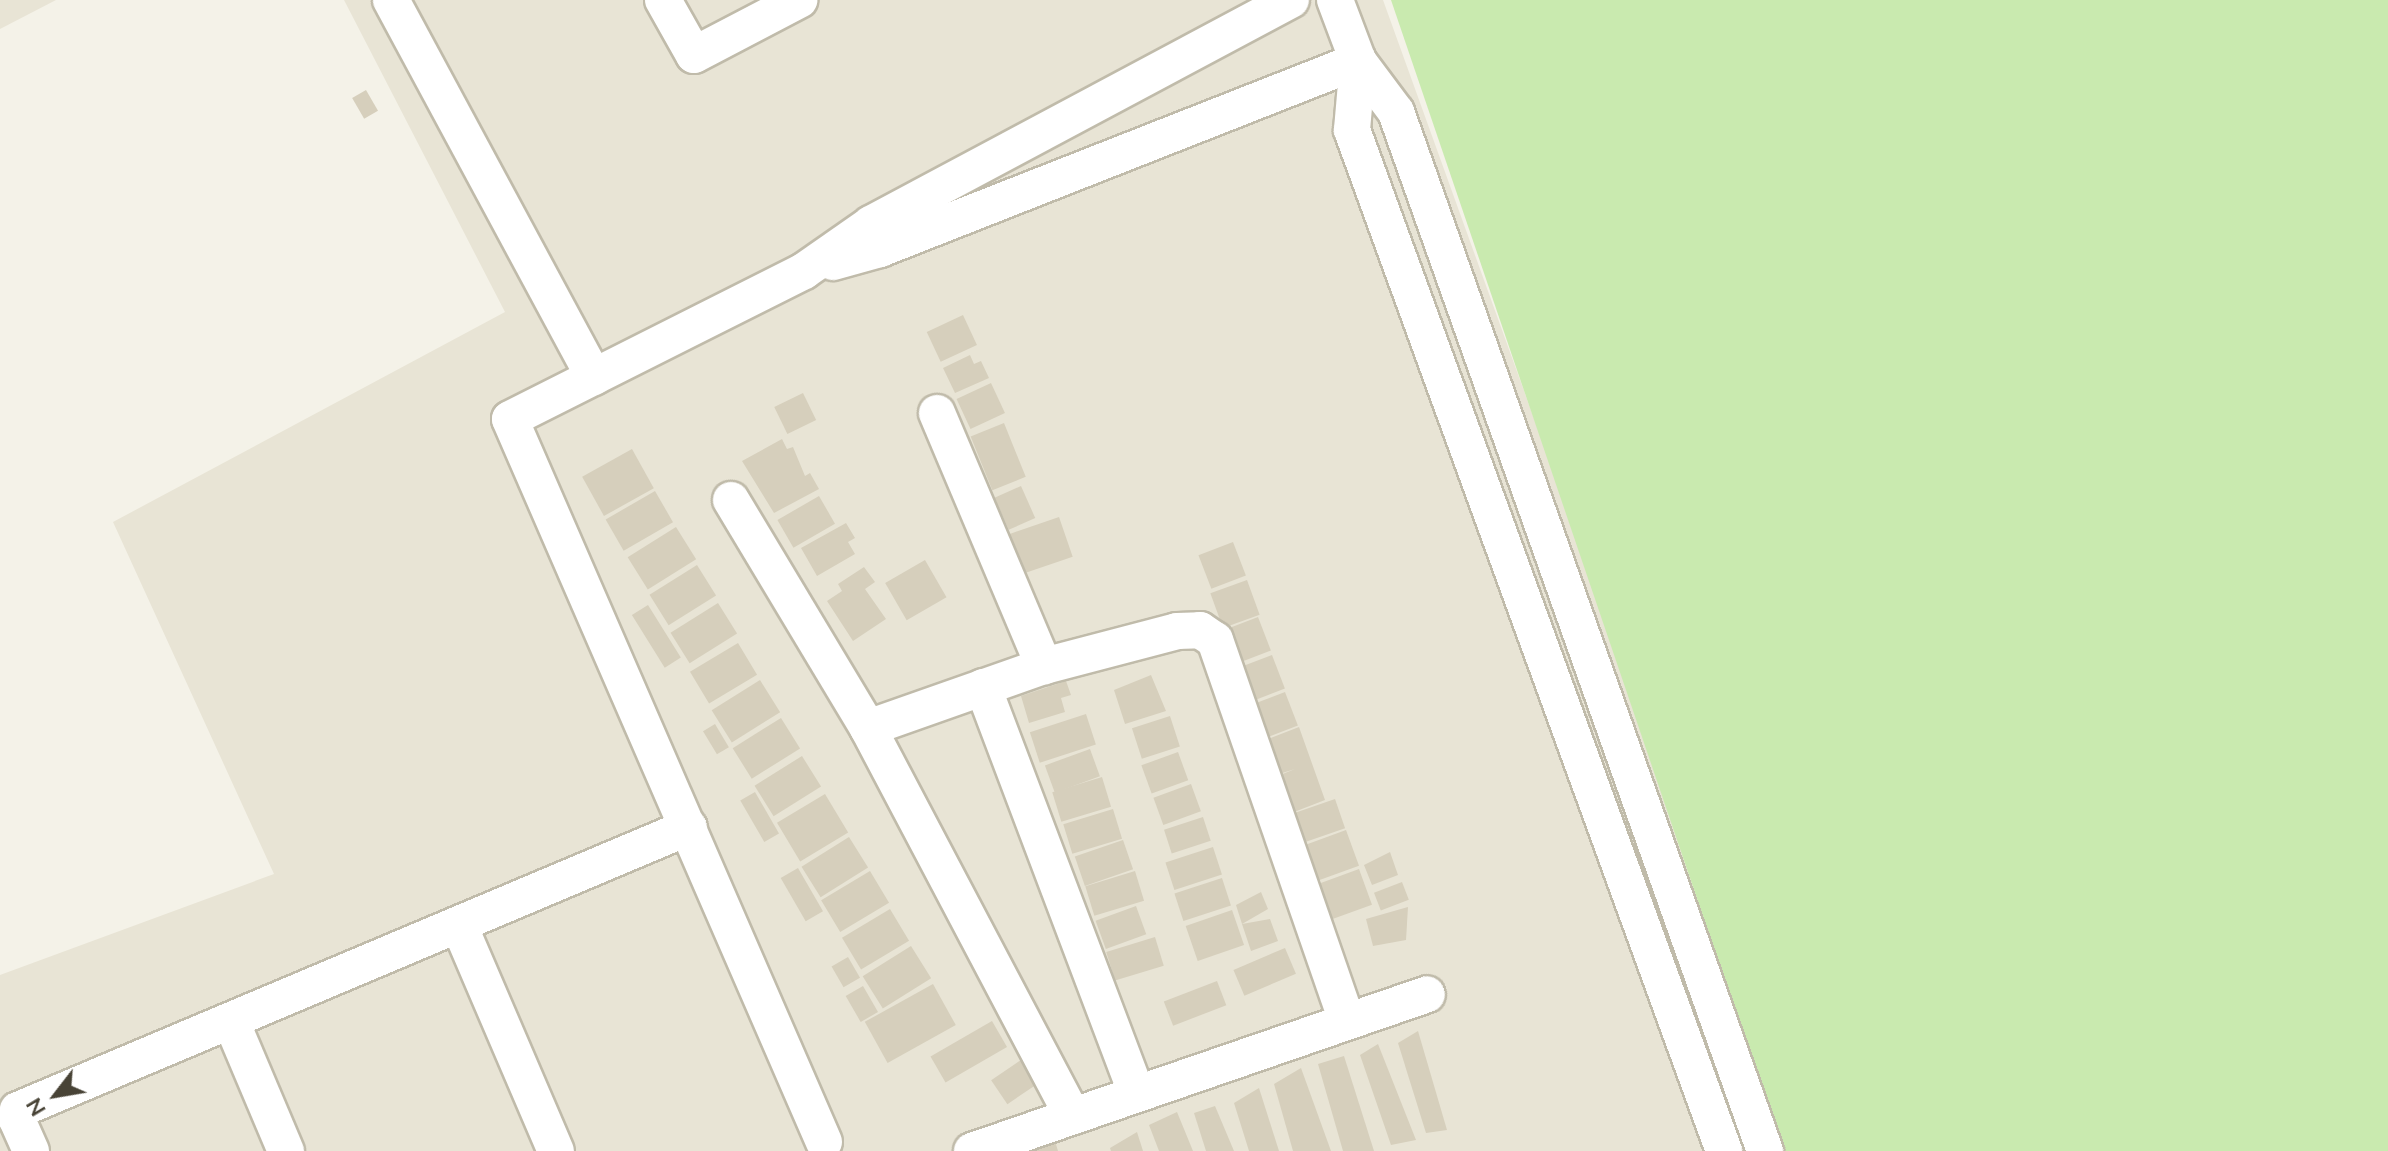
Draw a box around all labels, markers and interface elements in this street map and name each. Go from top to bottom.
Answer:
north arrow [16,1055,96,1135]
text: N [19,1093,52,1122]

